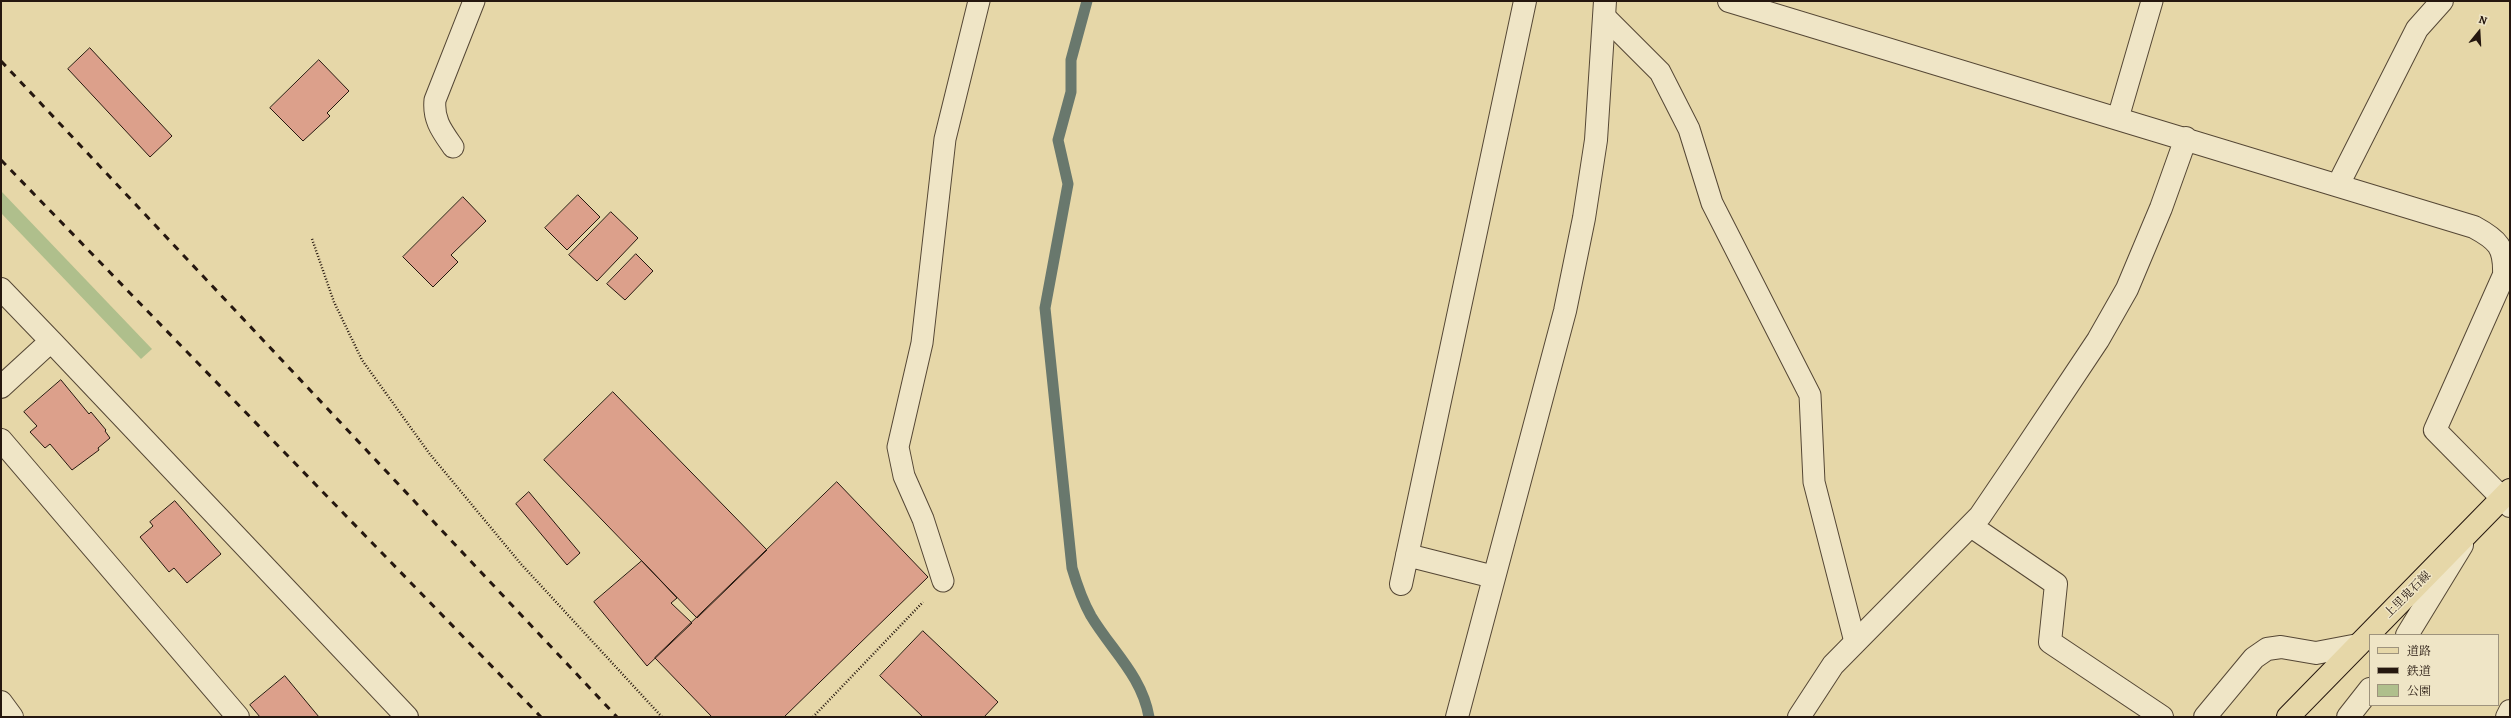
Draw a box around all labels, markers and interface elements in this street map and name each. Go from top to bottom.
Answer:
north arrow [2459,12,2499,52]
text: N [2477,12,2489,28]
street label: 上里鬼石線 [2382,569,2434,621]
legend [2369,634,2499,706]
text: 道路 [2407,643,2431,659]
text: 鉄道 [2407,663,2431,679]
text: 公園 [2407,683,2431,699]

